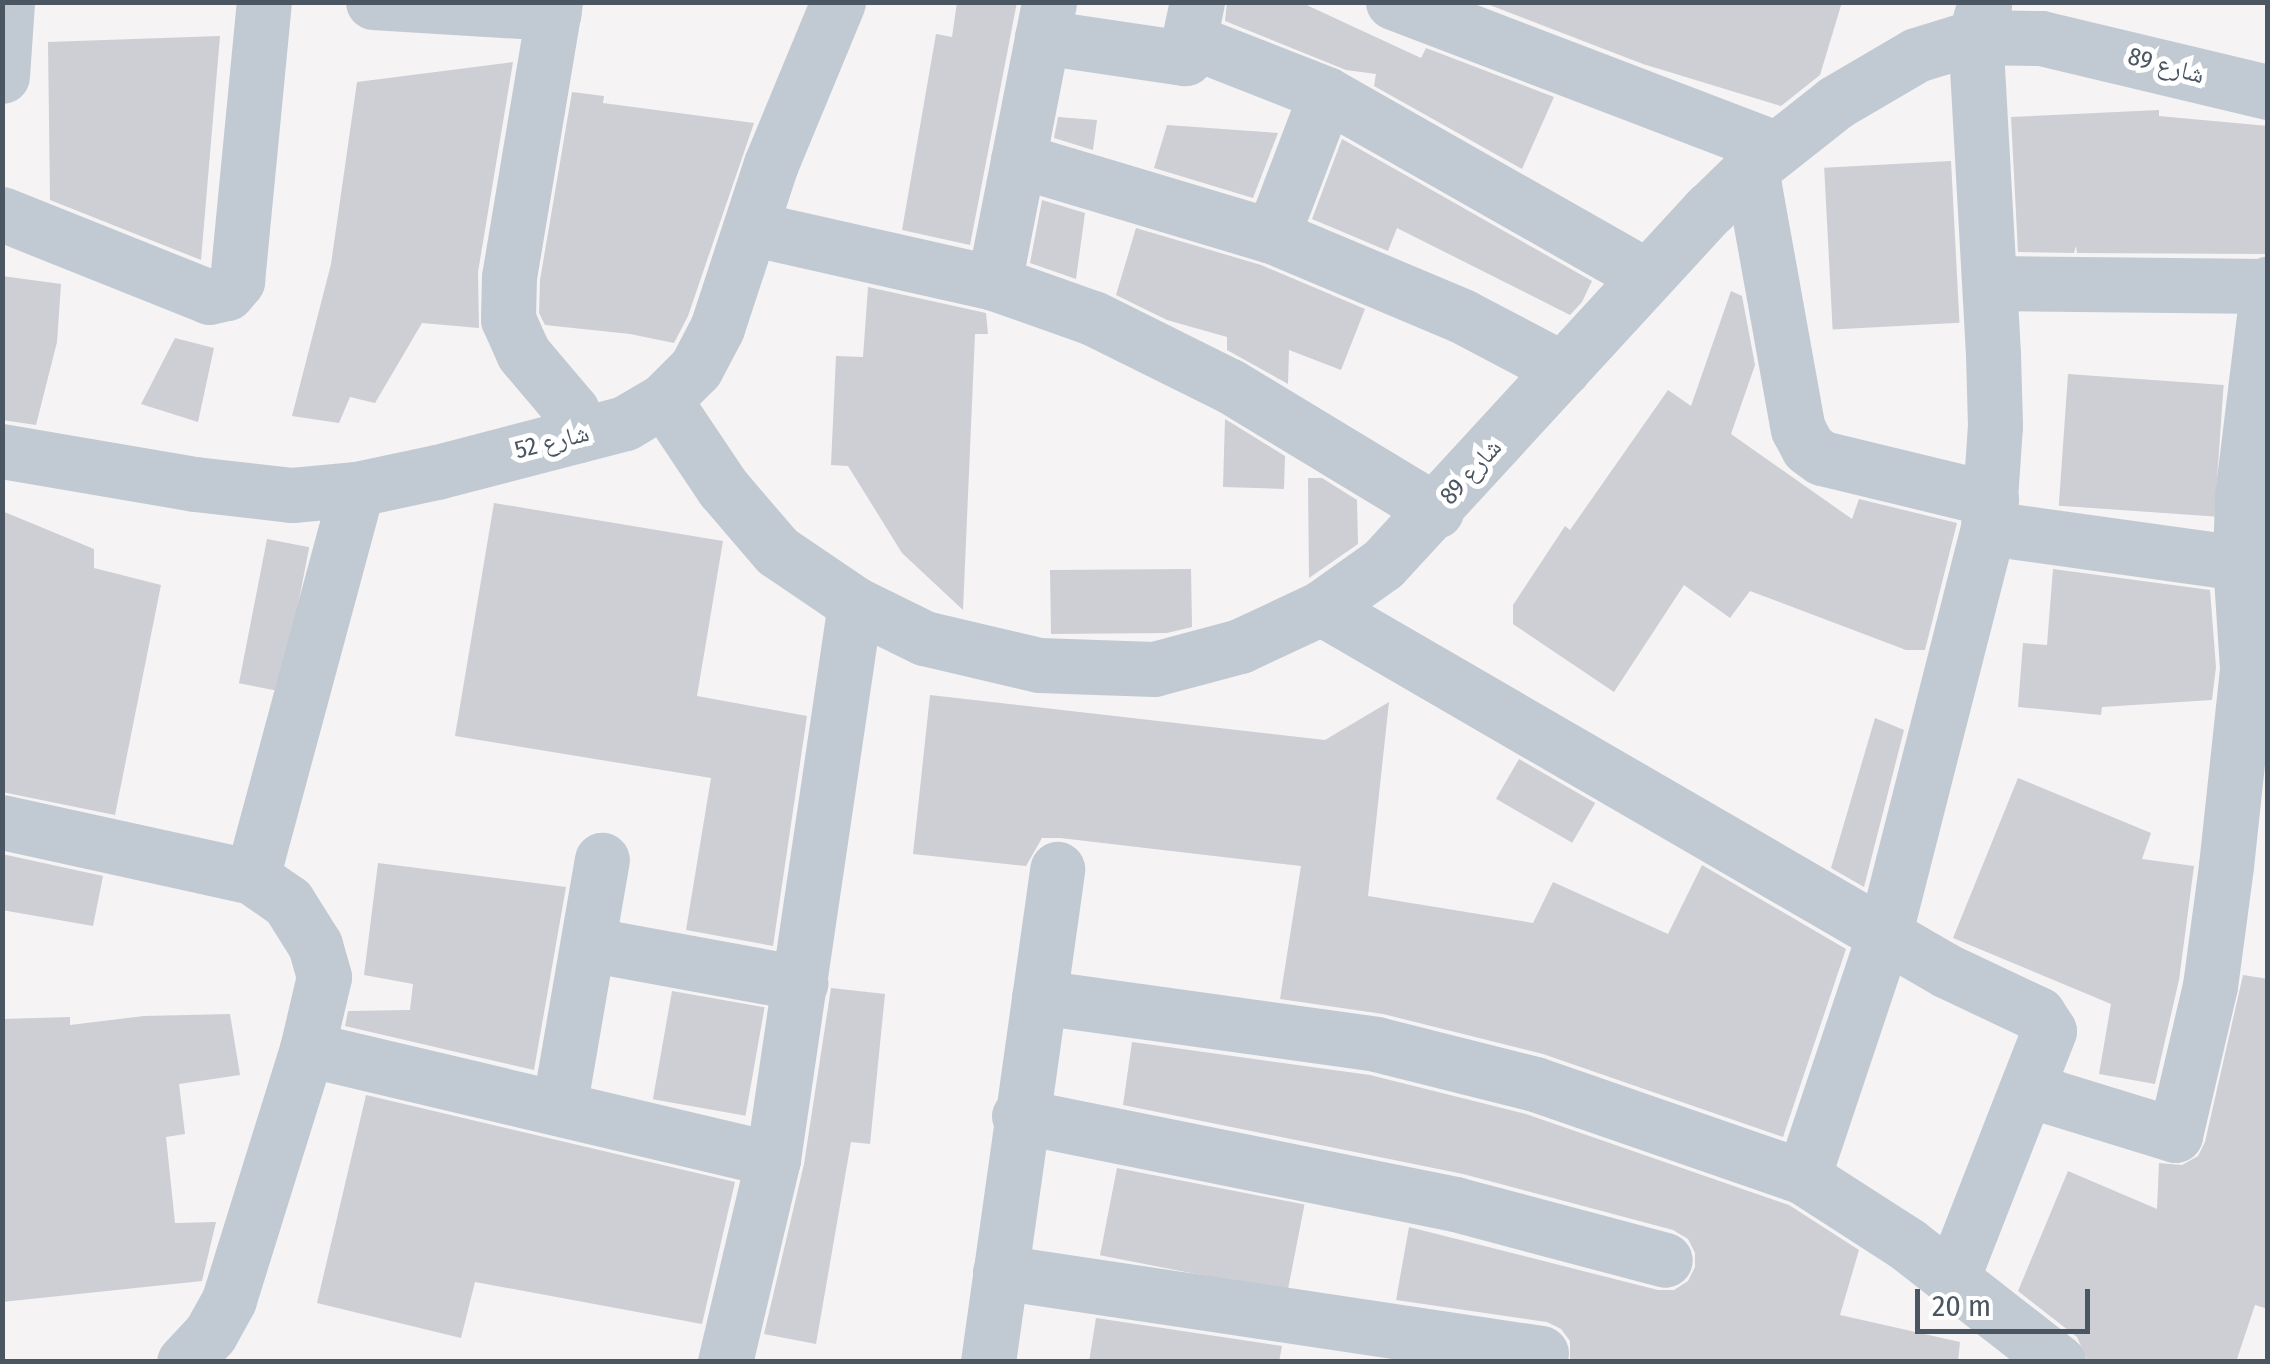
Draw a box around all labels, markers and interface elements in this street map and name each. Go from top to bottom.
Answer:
street label: شارع 89 [2125,41,2207,91]
street label: شارع 52 [512,418,592,466]
street label: شارع 89 [1434,433,1508,511]
scale bar [1920,1269,2095,1331]
text: 20 m [1932,1288,1991,1324]

